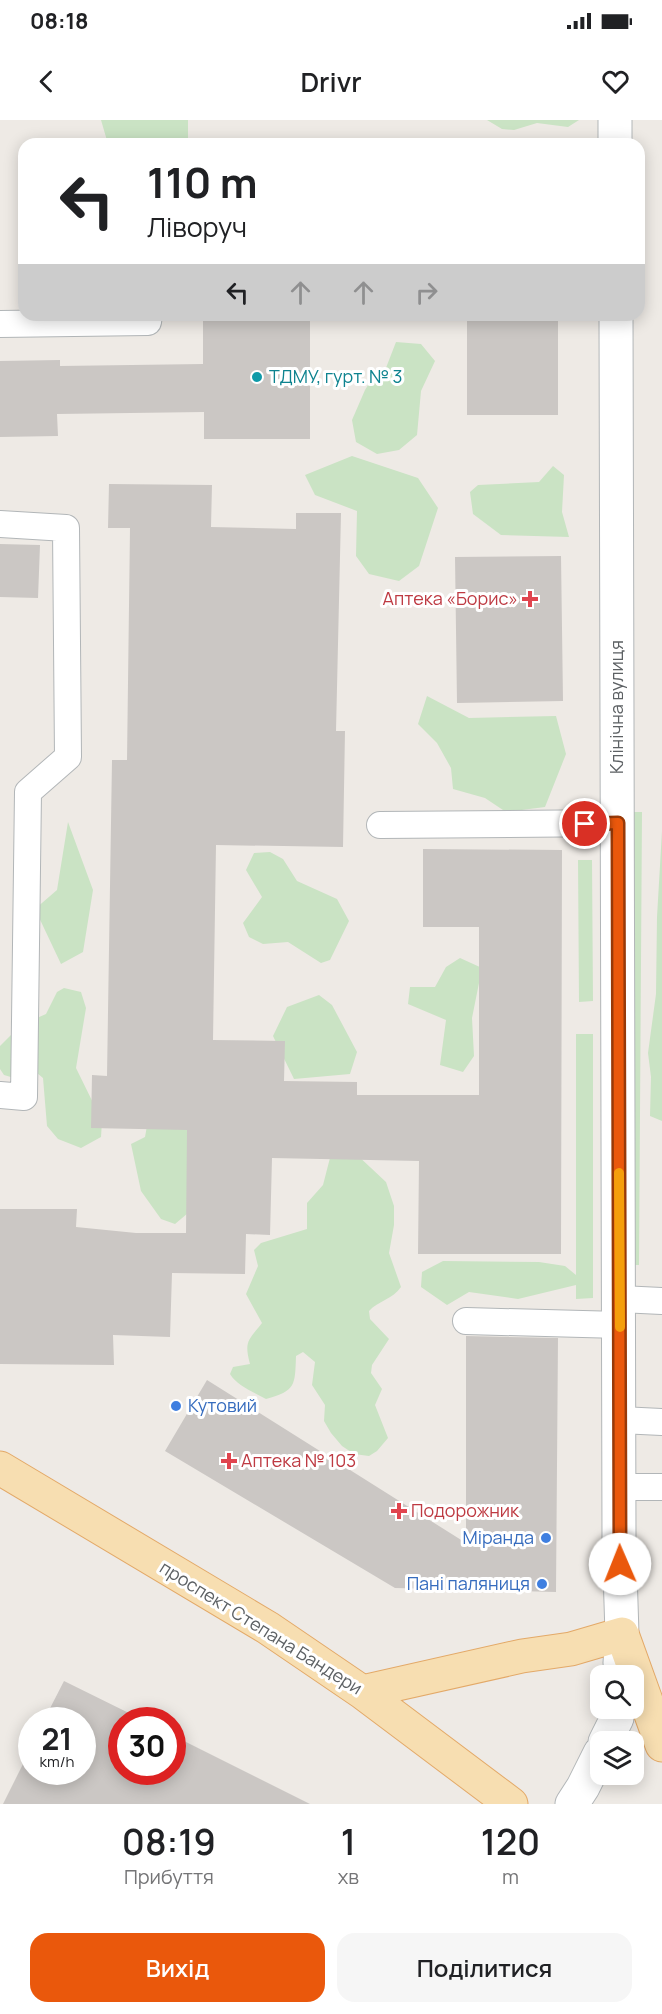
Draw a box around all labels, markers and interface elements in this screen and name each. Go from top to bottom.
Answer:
text: 08:18 [30,6,89,36]
text: Drivr [300,63,362,100]
icon: back [30,65,63,98]
icon: heart [599,65,632,98]
text: 110 m [147,153,258,211]
icon: left [48,162,126,240]
text: Ліворуч [147,208,247,245]
icon: left [221,276,254,309]
icon: ahead [284,276,317,309]
icon: ahead [347,276,380,309]
icon: right [410,276,443,309]
place label: ТДМУ, гурт. № 3 [269,364,403,388]
marker: ТДМУ, гурт. № 3 [250,370,264,384]
place label: Аптека «Борис» [383,586,518,610]
marker: Аптека «Борис» [523,592,537,606]
street label: Клінічна вулиця [604,640,628,774]
pin [559,798,610,849]
icon: arrive [568,807,601,840]
place label: Кутовий [188,1393,257,1417]
marker: Кутовий [169,1399,183,1413]
place label: Аптека № 103 [241,1448,356,1472]
marker: Аптека № 103 [222,1454,236,1468]
place label: Подорожник [411,1498,520,1522]
marker: Подорожник [392,1504,406,1518]
place label: Міранда [463,1525,534,1549]
marker: Міранда [539,1531,553,1545]
position arrow [588,1532,652,1596]
street label: проспект Степана Бандери [156,1555,367,1699]
place label: Пані паляниця [407,1571,530,1595]
marker: Пані паляниця [535,1577,549,1591]
map controls [590,1665,644,1785]
button: search [590,1665,644,1719]
speed limit sign: 30 [108,1707,186,1785]
text: 21 [41,1718,73,1759]
button: layers [590,1731,644,1785]
text: km/h [40,1751,74,1772]
text: 08:19 [122,1817,216,1866]
text: 1 [341,1817,356,1866]
text: 120 [481,1817,540,1866]
text: Прибуття [124,1863,214,1890]
text: хв [338,1863,359,1890]
text: m [502,1863,519,1890]
button: Вихід [30,1933,325,2002]
button: Поділитися [337,1933,632,2002]

